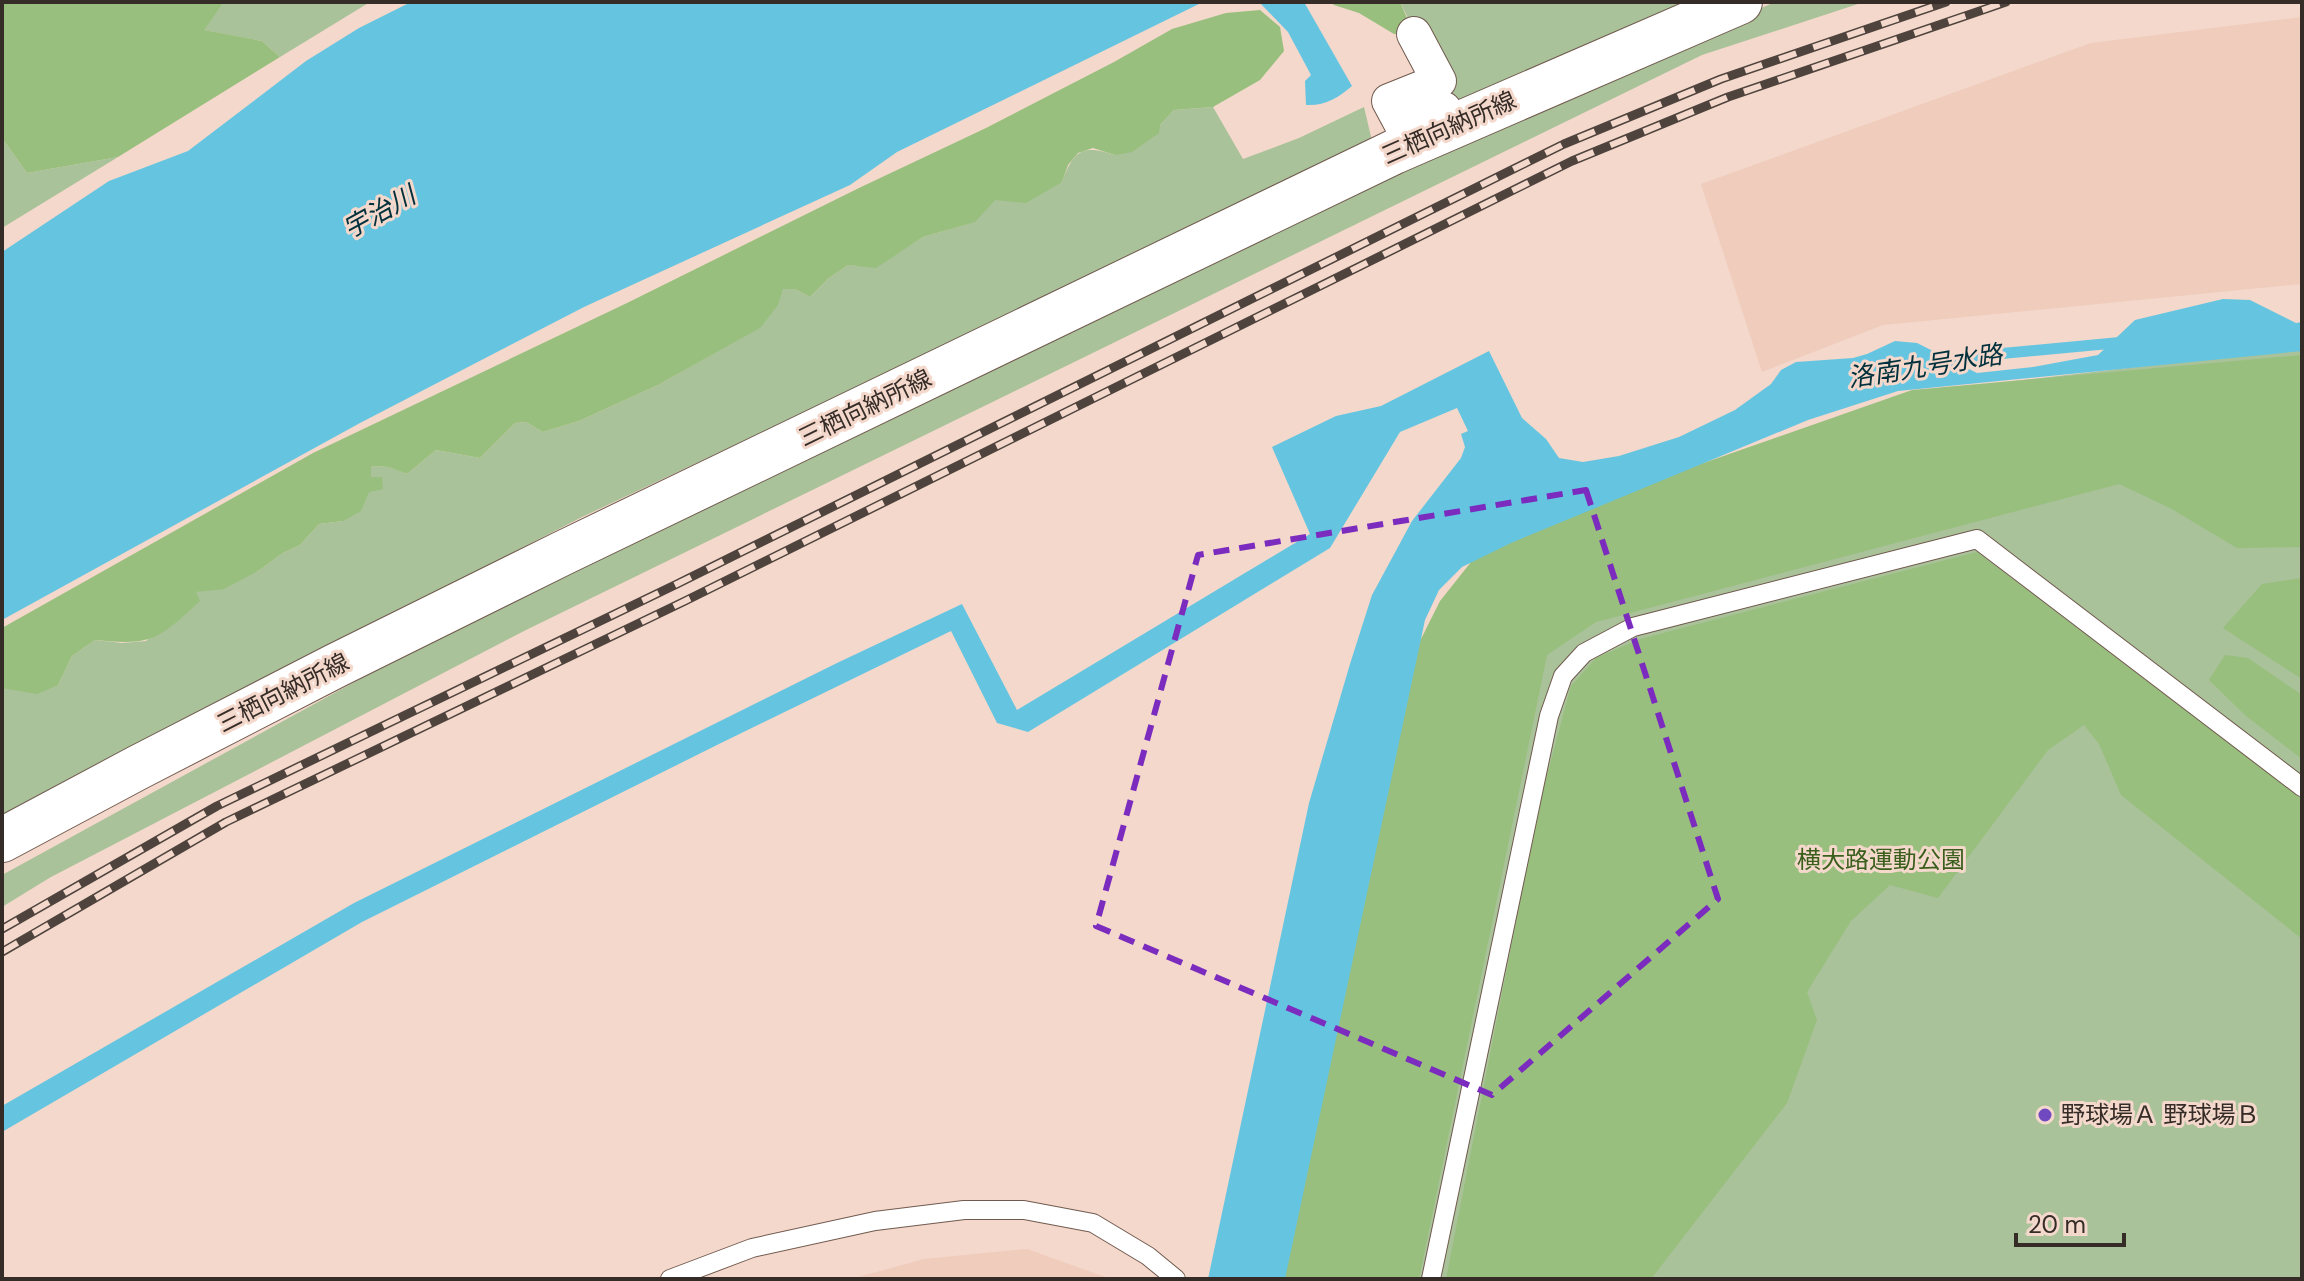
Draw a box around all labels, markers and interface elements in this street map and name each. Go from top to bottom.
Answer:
street label: 三栖向納所線 [1377,84,1521,171]
water label: 宇治川 [337,177,424,246]
water label: 洛南九号水路 [1845,337,2007,395]
street label: 三栖向納所線 [793,362,936,453]
street label: 三栖向納所線 [212,646,354,739]
park label: 横大路運動公園 [1797,844,1965,875]
place label: 野球場Ａ 野球場Ｂ [2061,1099,2259,1130]
marker: 野球場Ａ 野球場Ｂ [2036,1106,2054,1124]
scale bar [2016,1197,2124,1247]
text: 20 m [2028,1209,2086,1240]

